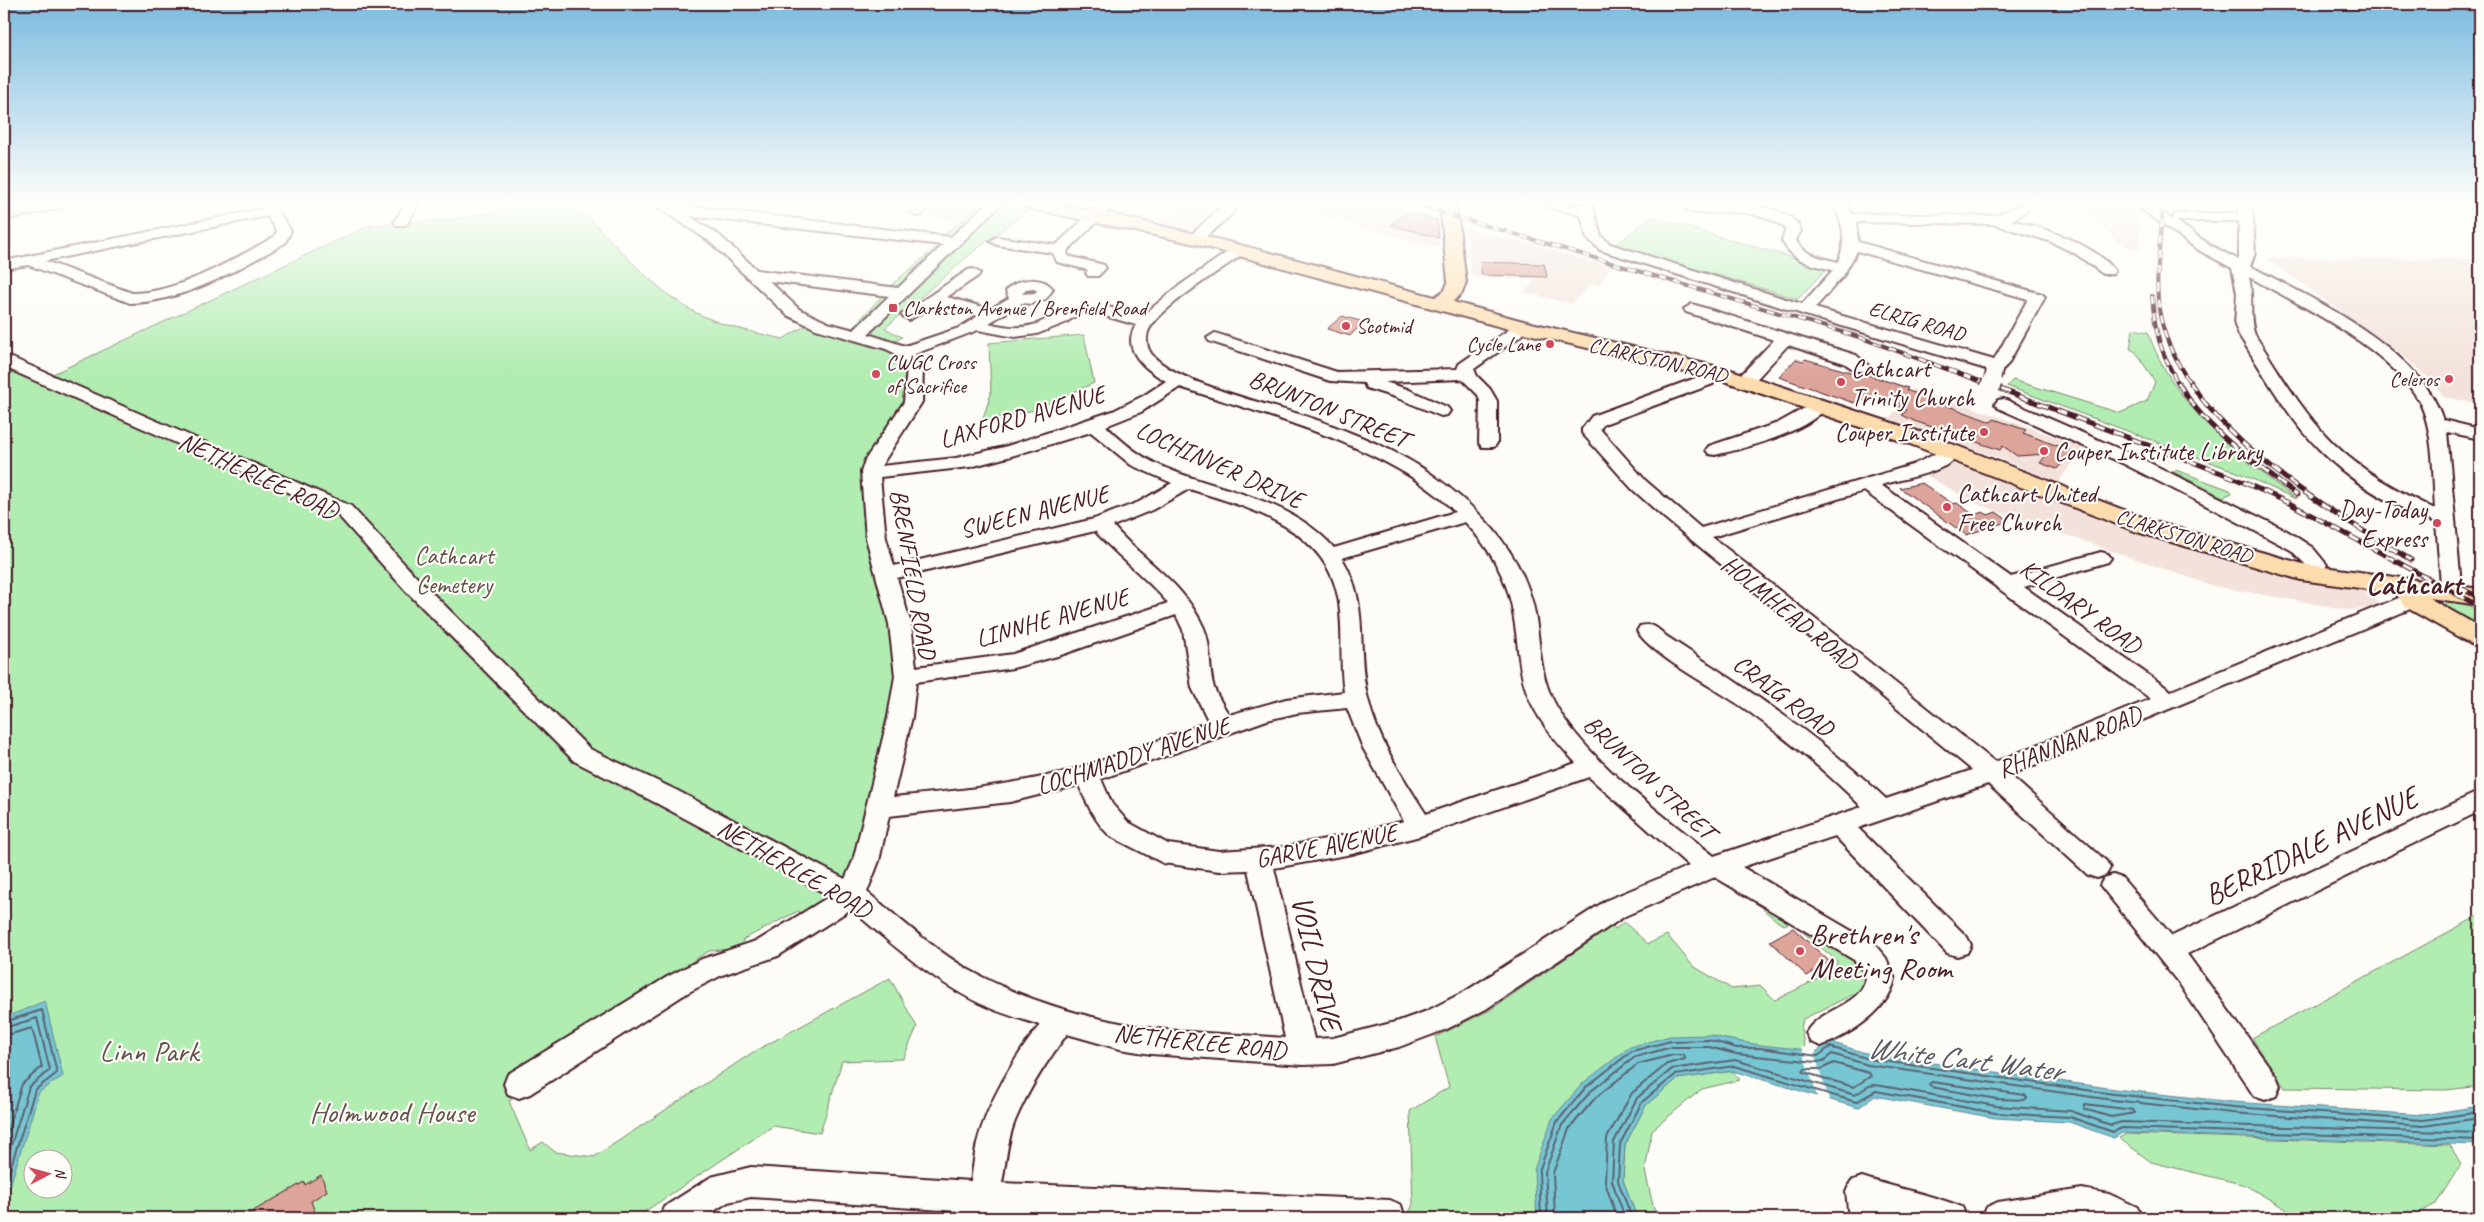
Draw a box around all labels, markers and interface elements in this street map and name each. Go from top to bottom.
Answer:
place label: Clarkston Avenue / Brenfield Road [903,295,1150,321]
street label: ELRIG ROAD [1866,295,1970,348]
marker: Clarkston Avenue / Brenfield Road [887,302,899,314]
place label: Scotmid [1356,313,1415,339]
marker: Scotmid [1340,320,1352,332]
place label: Cycle Lane [1466,331,1541,357]
street label: CLARKSTON ROAD [1587,332,1731,389]
marker: Cycle Lane [1544,338,1556,350]
place label: CWGC Cross of Sacrifice [886,349,978,399]
place label: Cathcart Trinity Church [1851,353,1976,414]
street label: BRUNTON STREET [1244,362,1419,458]
place label: Celeros [2390,366,2441,392]
marker: CWGC Cross of Sacrifice [870,368,882,380]
marker: Celeros [2443,373,2455,385]
marker: Cathcart Trinity Church [1835,376,1847,388]
street label: LAXFORD AVENUE [936,377,1112,456]
street label: LOCHINVER DRIVE [1131,414,1311,517]
place label: Couper Institute [1835,417,1976,449]
street label: NETHERLEE ROAD [174,425,346,528]
marker: Couper Institute [1978,426,1990,438]
place label: Couper Institute Library [2054,436,2264,468]
marker: Couper Institute Library [2038,445,2050,457]
street label: SWEEN AVENUE [956,477,1115,546]
place label: Cathcart United Free Church [1957,478,2100,539]
street label: BRENFIELD ROAD [882,487,944,663]
place label: Day-Today Express [2339,494,2429,555]
marker: Cathcart United Free Church [1941,501,1953,513]
street label: CLARKSTON ROAD [2113,503,2257,570]
marker: Day-Today Express [2431,517,2443,529]
park label: Cathcart Cemetery [415,540,496,601]
street label: HOLMHEAD ROAD [1715,548,1866,679]
street label: KILDARY ROAD [2013,552,2149,663]
district label: Cathcart [2366,565,2465,603]
street label: LINNHE AVENUE [972,580,1136,655]
street label: CRAIG ROAD [1727,648,1841,745]
street label: RHANNAN ROAD [1993,698,2148,785]
street label: BRUNTON STREET [1577,708,1727,851]
street label: LOCHMADDY AVENUE [1032,709,1237,802]
street label: BERRIDALE AVENUE [2198,776,2427,914]
street label: NETHERLEE ROAD [712,812,879,927]
street label: GARVE AVENUE [1253,816,1403,875]
street label: VOIL DRIVE [1283,892,1352,1038]
place label: Brethren's Meeting Room [1810,915,1954,987]
marker: Brethren's Meeting Room [1794,945,1806,957]
street label: NETHERLEE ROAD [1112,1017,1290,1067]
water label: White Cart Water [1866,1027,2069,1090]
park label: Linn Park [99,1032,201,1070]
park label: Holmwood House [309,1093,477,1131]
north arrow [22,1150,72,1200]
text: N [52,1167,70,1180]

